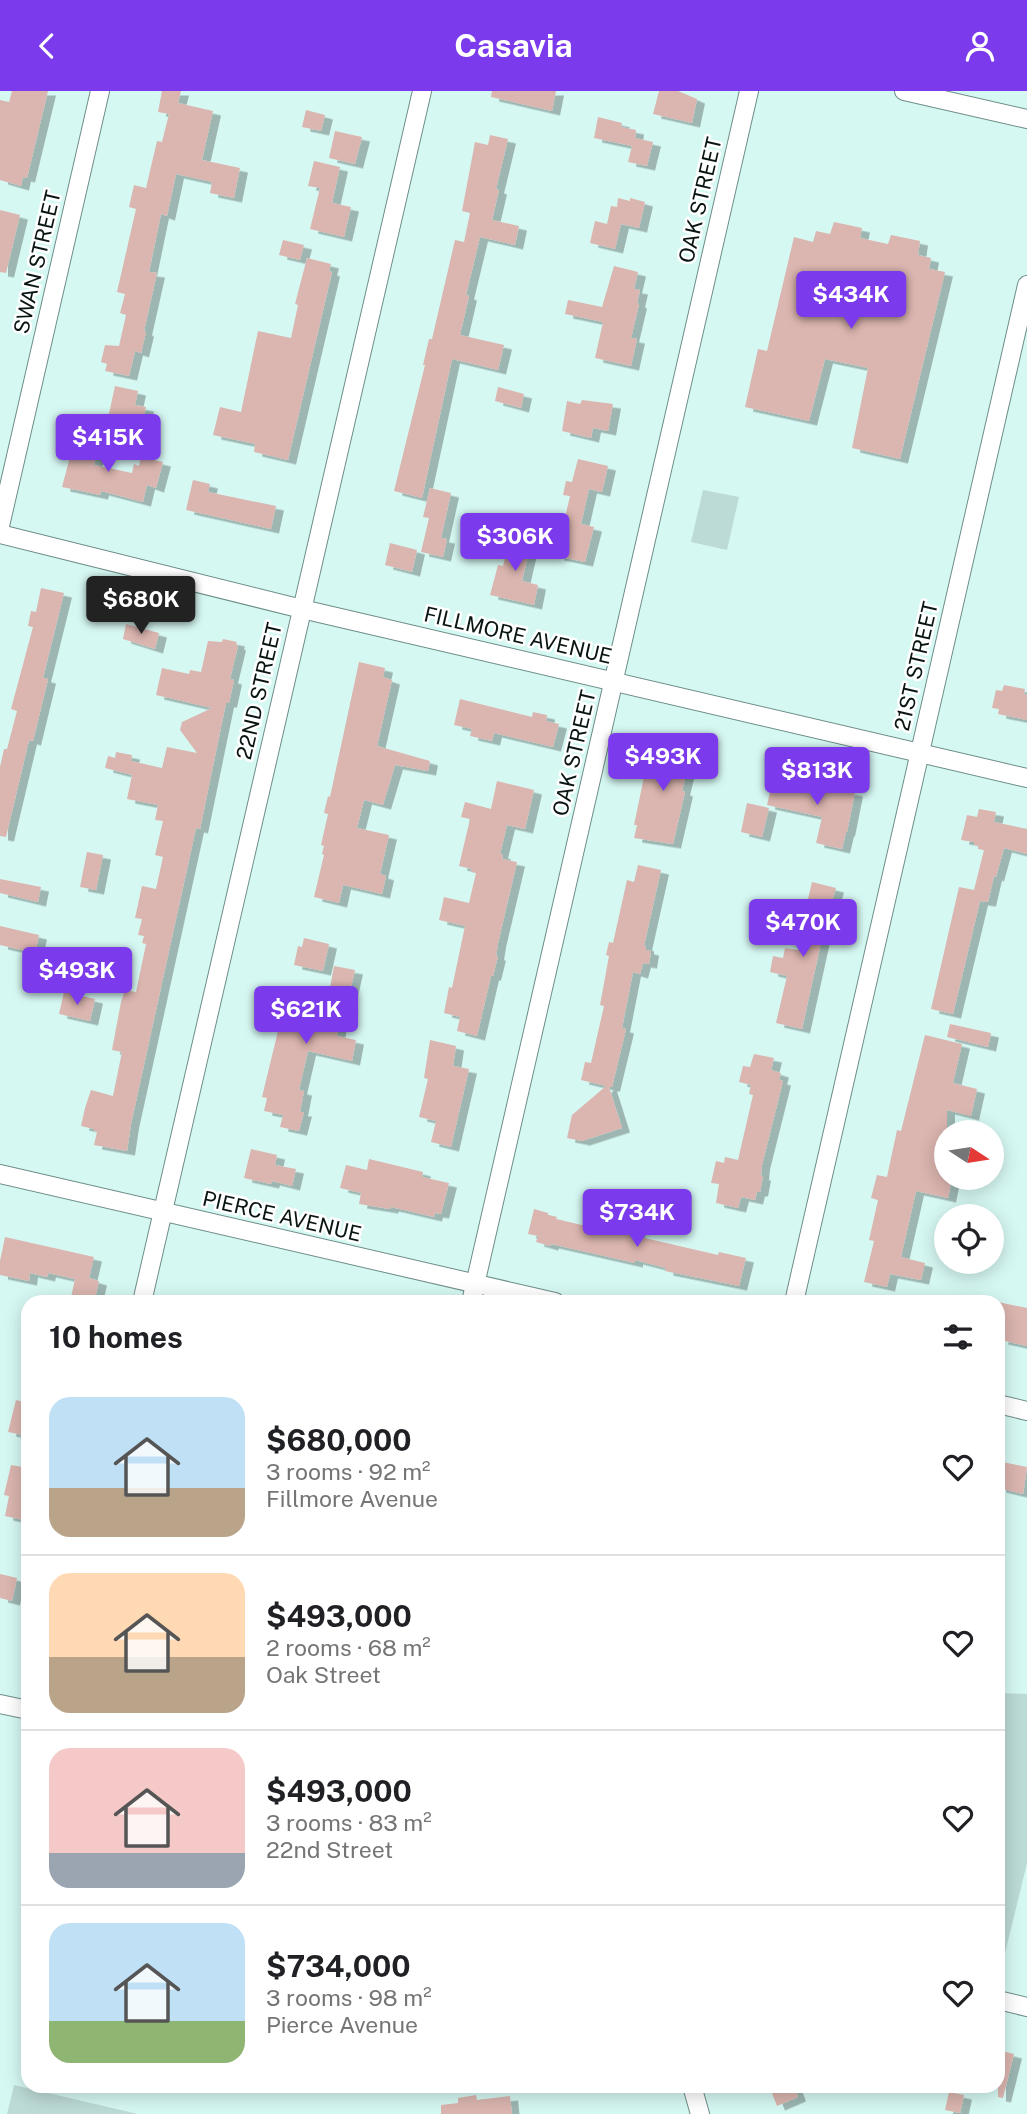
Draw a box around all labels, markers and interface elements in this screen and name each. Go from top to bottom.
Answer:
icon: back [28,27,66,65]
text: Casavia [454,27,573,64]
icon: person [961,27,999,65]
street label: OAK STREET [673,135,727,265]
street label: SWAN STREET [8,188,66,336]
pin: $434K [802,271,900,331]
text: $434K [812,280,890,307]
pin: $415K [59,415,157,474]
text: $415K [72,423,144,450]
pin: $306K [466,513,564,573]
text: $306K [476,522,554,549]
pin: $680K [92,577,190,636]
text: $680K [102,585,180,612]
street label: 21ST STREET [889,599,943,733]
street label: FILLMORE AVENUE [422,601,614,669]
street label: 22ND STREET [231,620,287,762]
street label: OAK STREET [547,688,601,818]
pin: $493K [614,733,712,793]
text: $493K [624,742,702,769]
pin: $813K [768,747,866,807]
text: $813K [781,756,853,783]
pin: $470K [754,899,852,959]
text: $470K [765,908,841,935]
pin: $493K [28,947,126,1007]
text: $493K [38,956,116,983]
pin: $621K [257,986,355,1046]
text: $621K [270,995,342,1022]
north arrow [934,1120,1004,1190]
map controls [934,1120,1004,1274]
street label: PIERCE AVENUE [200,1186,364,1246]
pin: $734K [588,1189,686,1249]
text: $734K [599,1198,675,1225]
button: locate [934,1204,1004,1274]
icon: filters [939,1318,977,1356]
text: 10 homes [49,1319,183,1355]
text: $680,000 [266,1422,412,1458]
icon: home [105,1425,189,1509]
icon: heart [939,1448,977,1486]
text: 3 rooms · 92 m² [266,1458,431,1485]
text: Fillmore Avenue [266,1485,438,1512]
text: $493,000 [266,1598,412,1634]
icon: home [105,1601,189,1685]
icon: heart [939,1624,977,1662]
text: 2 rooms · 68 m² [266,1634,431,1661]
text: Oak Street [266,1661,381,1688]
text: $493,000 [266,1773,412,1809]
icon: home [105,1776,189,1860]
icon: heart [939,1799,977,1837]
text: 3 rooms · 83 m² [266,1809,432,1836]
text: 22nd Street [266,1836,393,1863]
text: $734,000 [266,1948,411,1984]
icon: home [105,1951,189,2035]
icon: heart [939,1974,977,2012]
text: 3 rooms · 98 m² [266,1984,432,2011]
text: Pierce Avenue [266,2011,418,2038]

